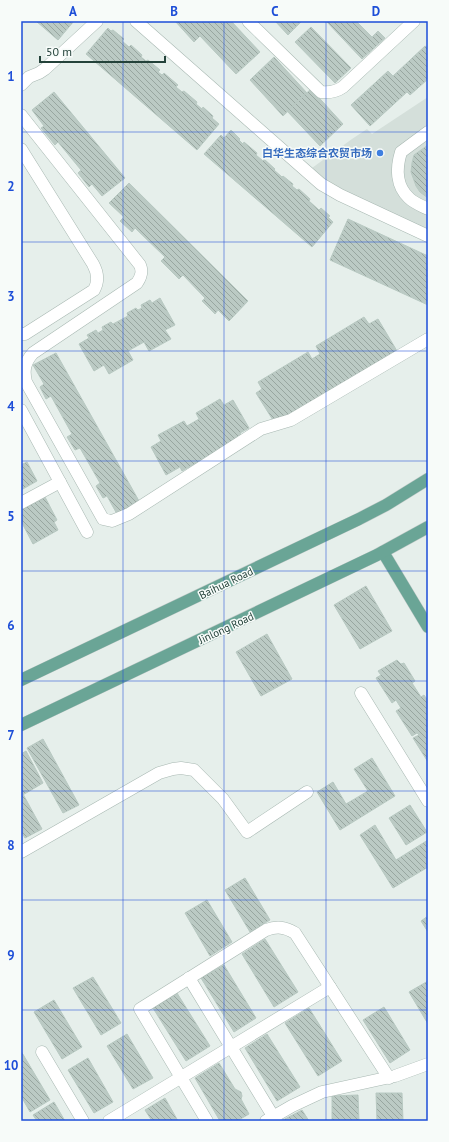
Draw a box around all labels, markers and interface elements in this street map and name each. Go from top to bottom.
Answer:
text: A [69,3,77,20]
text: B [170,3,178,20]
text: C [271,3,279,20]
text: D [372,3,380,20]
scale bar [40,38,165,64]
text: 50 m [46,44,72,59]
text: 1 [7,68,15,85]
place label: 白华生态综合农贸市场 [262,146,372,160]
marker: 白华生态综合农贸市场 [375,148,385,158]
text: 2 [7,178,15,195]
text: 3 [7,288,15,305]
text: 4 [7,398,15,415]
text: 5 [7,508,15,525]
street label: Baihua Road [197,564,255,602]
street label: Jinlong Road [195,609,256,647]
text: 6 [7,617,15,634]
text: 7 [7,727,15,744]
text: 8 [7,837,15,854]
text: 9 [7,947,15,964]
text: 10 [4,1057,18,1074]

